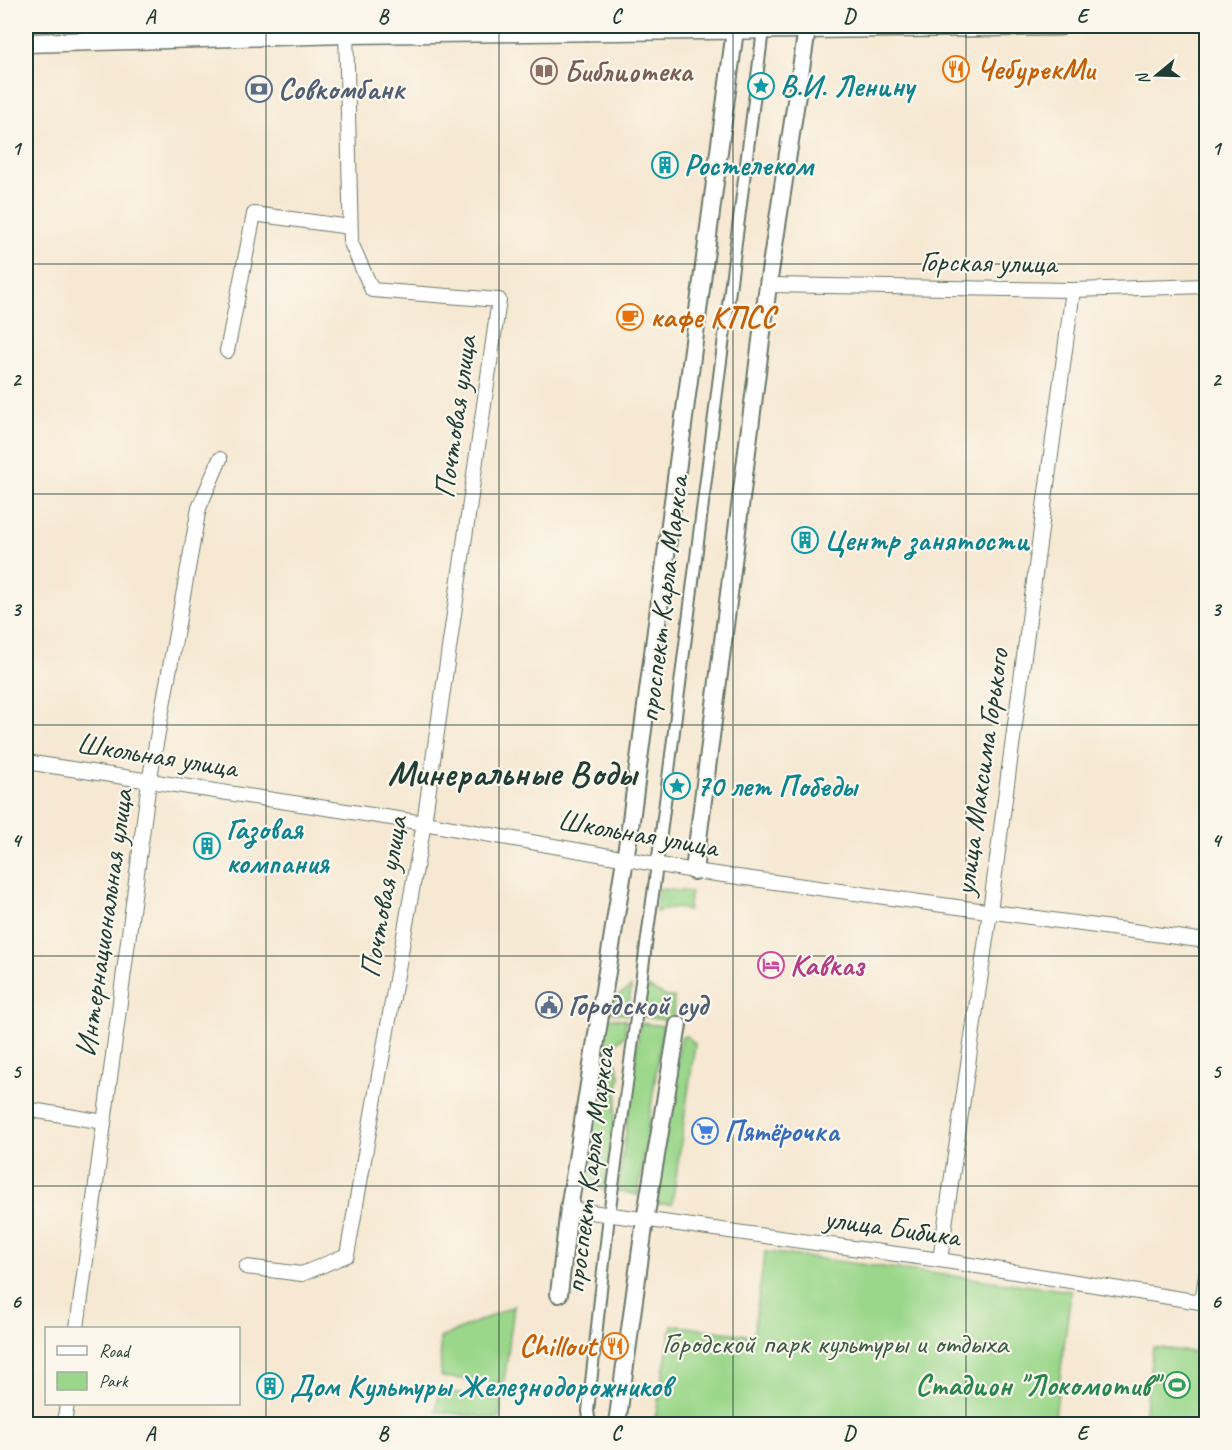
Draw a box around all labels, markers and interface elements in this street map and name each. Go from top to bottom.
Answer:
text: A [145,4,157,29]
text: B [378,4,390,29]
text: C [611,4,623,29]
text: D [843,4,857,29]
text: E [1077,4,1091,29]
north arrow [1127,45,1187,105]
place label: ЧебурекМи [976,50,1097,89]
place label: Библиотека [564,52,694,90]
restaurant icon: ЧебурекМи [941,54,971,84]
library icon: Библиотека [529,56,559,86]
place label: В.И. Ленину [780,67,917,105]
text: N [1132,69,1155,87]
place label: Совкомбанк [278,70,406,108]
place icon: В.И. Ленину [746,71,776,101]
bank icon: Совкомбанк [244,74,274,104]
text: 1 [12,136,23,161]
text: 1 [1212,136,1223,161]
place label: Ростелеком [684,146,815,184]
building icon: Ростелеком [650,150,680,180]
street label: Горская улица [920,242,1059,282]
place label: кафе КПСС [650,298,779,336]
cafe icon: кафе КПСС [615,302,645,332]
street label: Почтовая улица [425,332,485,500]
text: 2 [12,367,23,392]
text: 2 [1212,367,1223,392]
street label: проспект Карла Маркса [629,471,697,724]
place label: Центр занятости [824,521,1030,560]
building icon: Центр занятости [790,525,820,555]
text: 3 [12,597,23,622]
text: 3 [1212,597,1223,622]
street label: улица Максима Горького [945,645,1017,900]
street label: Школьная улица [74,724,243,787]
district label: Минеральные Воды [388,750,639,796]
place label: 70 лет Победы [696,767,859,805]
place icon: 70 лет Победы [662,771,692,801]
street label: Интернациональная улица [66,785,142,1059]
street label: Школьная улица [555,800,724,866]
place label: Газовая компания [226,810,331,882]
street label: Почтовая улица [350,811,416,981]
text: 4 [12,828,24,853]
text: 4 [1212,828,1224,853]
building icon: Газовая компания [192,831,222,861]
place label: Кавказ [790,946,866,984]
hotel icon: Кавказ [756,950,786,980]
place label: Городской суд [568,986,711,1024]
public building icon: Городской суд [534,990,564,1020]
street label: проспект Карла Маркса [555,1042,623,1295]
text: 5 [12,1059,23,1084]
text: 5 [1212,1059,1223,1084]
place label: Пятёрочка [724,1112,841,1150]
supermarket icon: Пятёрочка [690,1116,720,1146]
street label: улица Бибика [820,1198,965,1256]
text: 6 [11,1289,22,1314]
text: 6 [1211,1289,1222,1314]
park label: Городской парк культуры и отдыха [662,1324,1010,1362]
legend [45,1327,240,1405]
place label: Chillout [519,1327,599,1365]
restaurant icon: Chillout [600,1331,630,1361]
text: Road [99,1340,132,1362]
place label: Стадион "Локомотив" [915,1366,1165,1404]
place label: Дом Культуры Железнодорожников [290,1367,677,1406]
text: Park [99,1370,129,1392]
sports icon: Стадион "Локомотив" [1162,1370,1192,1400]
building icon: Дом Культуры Железнодорожников [255,1371,285,1401]
text: A [145,1421,157,1446]
text: B [378,1421,390,1446]
text: C [611,1421,623,1446]
text: D [843,1421,857,1446]
text: E [1077,1421,1091,1446]

